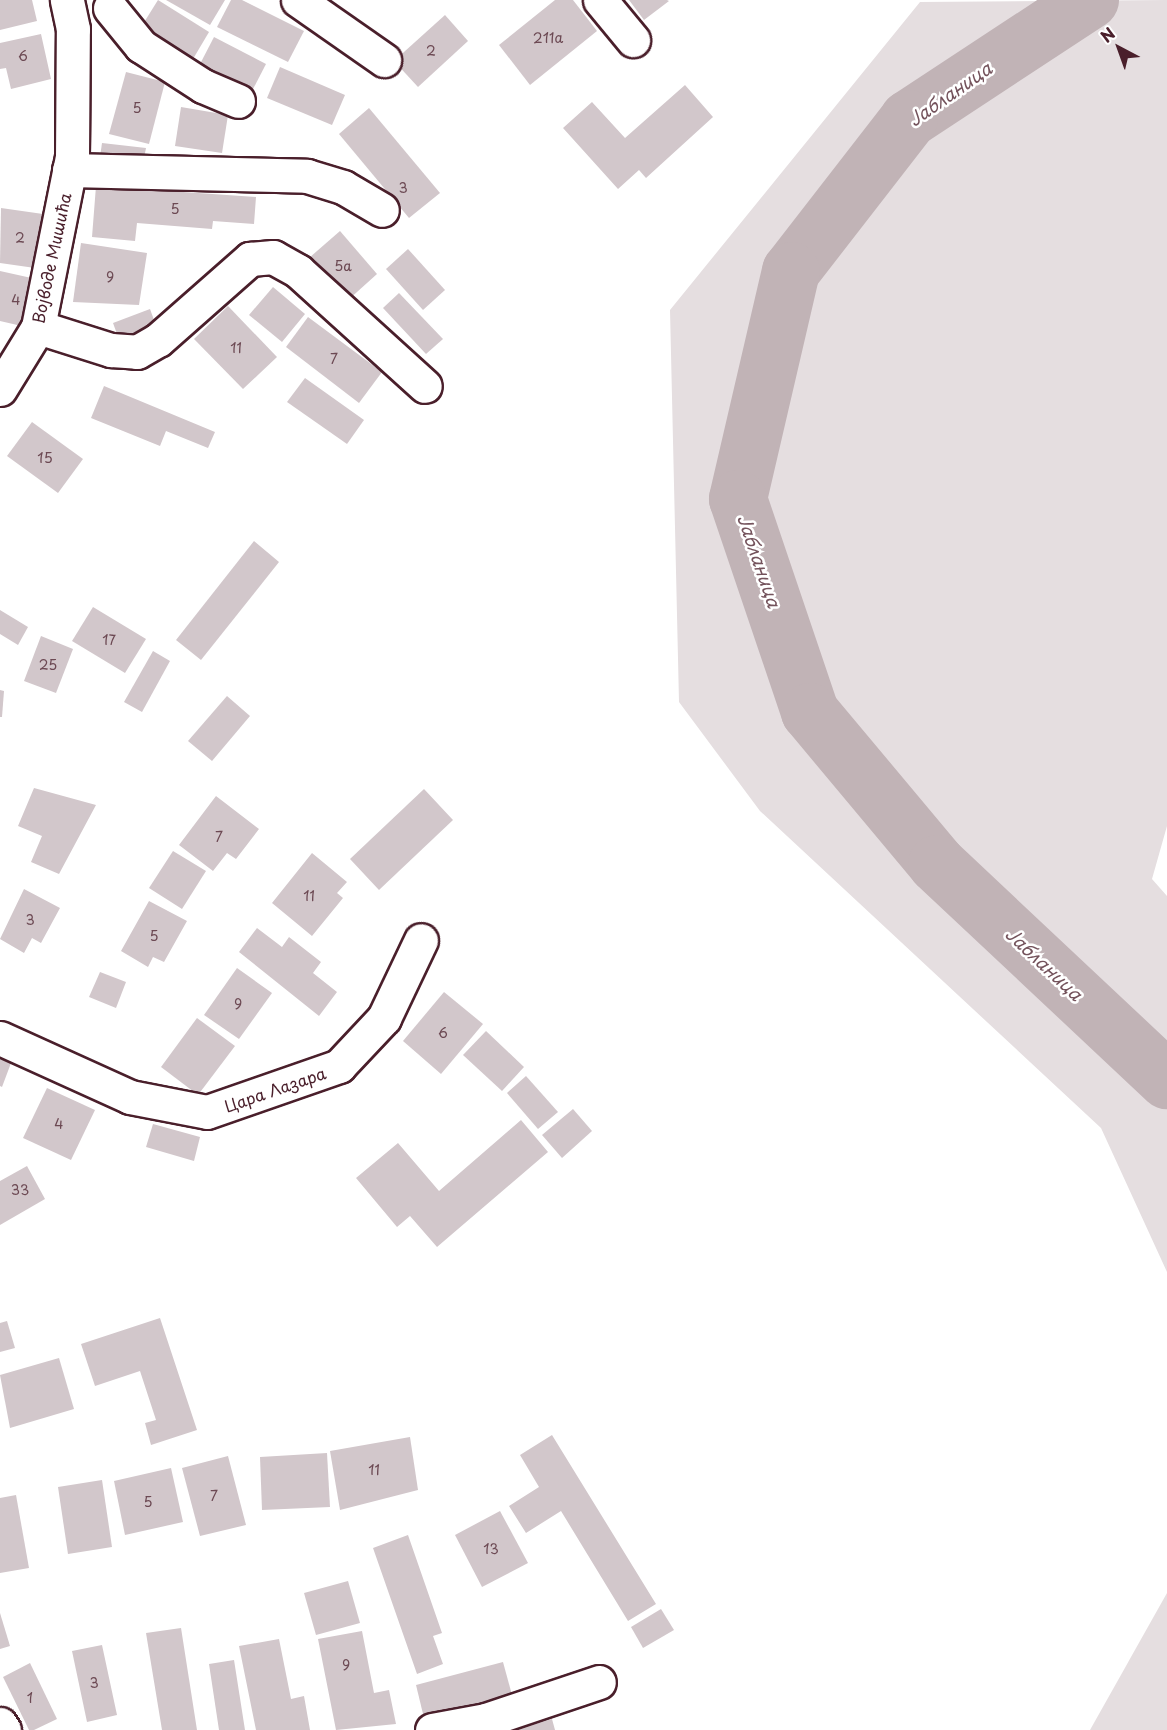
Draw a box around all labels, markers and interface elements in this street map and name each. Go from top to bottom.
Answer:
north arrow [1089,18,1149,78]
text: N [1095,21,1120,48]
house number: 211a [533,30,563,46]
house number: 2 [426,43,436,59]
house number: 6 [18,48,28,64]
water label: Јабланица [904,57,996,131]
house number: 5 [132,100,142,116]
house number: 3 [398,180,408,196]
street label: Војводе Мишића [28,190,74,326]
house number: 5 [170,201,180,217]
house number: 2 [15,230,25,246]
house number: 5a [334,258,352,274]
house number: 9 [106,269,114,285]
house number: 4 [11,292,21,308]
house number: 11 [230,340,242,356]
house number: 7 [330,351,338,367]
house number: 15 [37,450,53,466]
water label: Јабланица [733,512,785,610]
house number: 17 [102,632,116,648]
house number: 25 [39,657,57,673]
house number: 7 [215,829,223,845]
house number: 11 [303,888,315,904]
house number: 3 [25,912,35,928]
water label: Јабланица [1001,923,1087,1005]
house number: 5 [149,928,159,944]
house number: 9 [234,996,242,1012]
house number: 6 [438,1025,448,1041]
street label: Цара Лазара [222,1063,328,1115]
house number: 4 [54,1116,64,1132]
house number: 33 [11,1182,29,1198]
house number: 11 [368,1462,380,1478]
house number: 7 [210,1488,218,1504]
house number: 5 [143,1494,153,1510]
house number: 13 [483,1541,499,1557]
house number: 9 [342,1657,350,1673]
house number: 3 [89,1675,99,1691]
house number: 1 [27,1690,33,1706]

